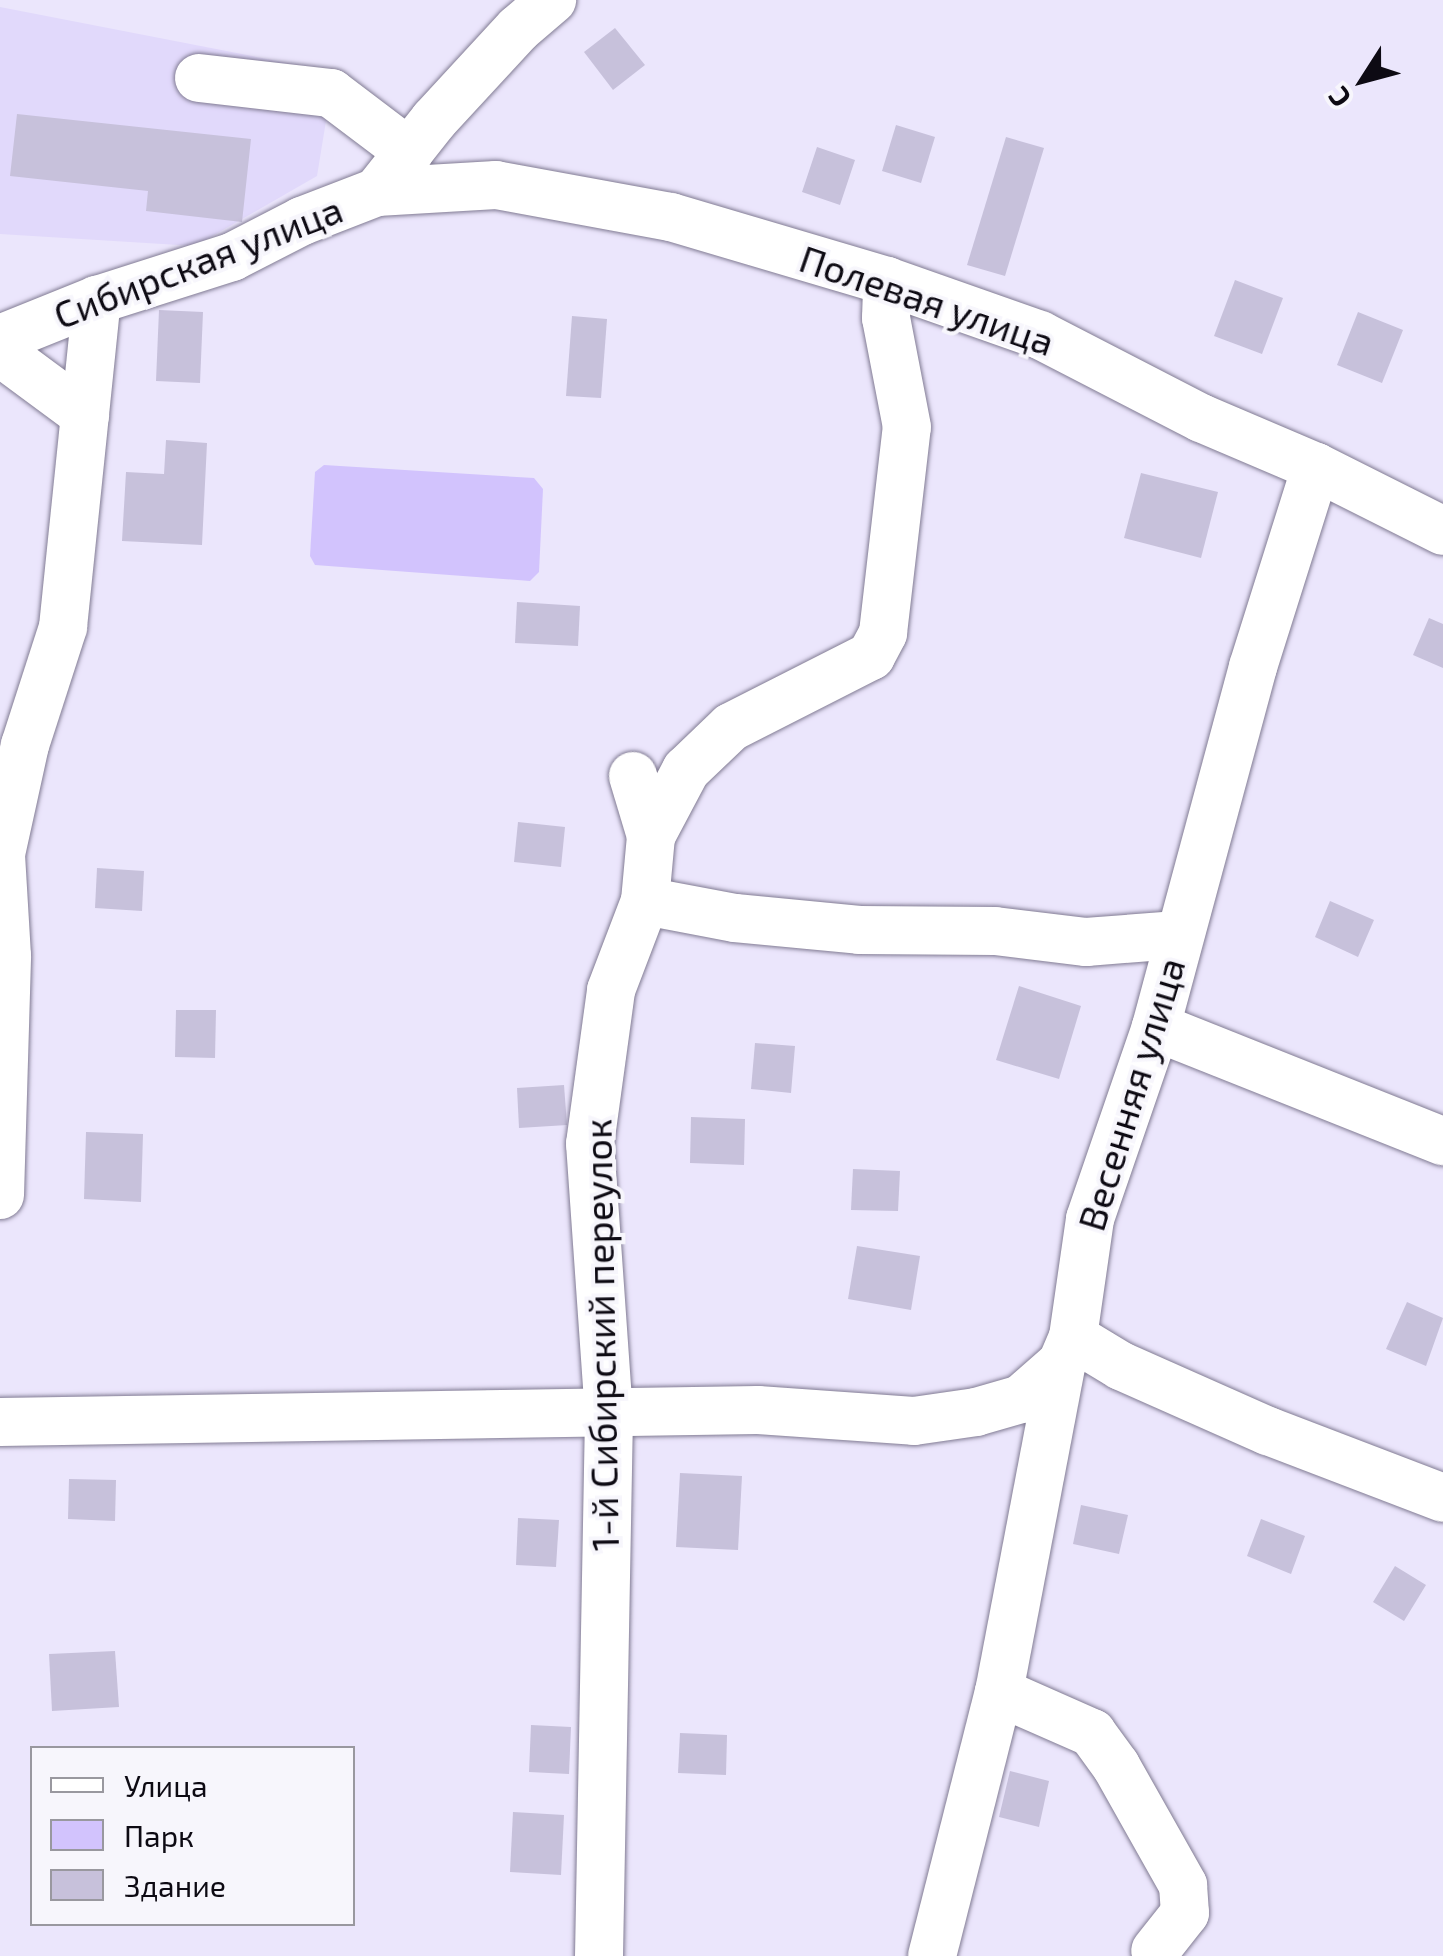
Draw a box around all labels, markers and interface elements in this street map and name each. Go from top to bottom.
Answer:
north arrow [1313,30,1413,130]
text: С [1320,81,1357,114]
street label: Сибирская улица [47,186,349,338]
street label: Полевая улица [794,235,1060,365]
street label: Весенняя улица [1068,952,1194,1236]
street label: 1-й Сибирский переулок [574,1118,628,1552]
legend [30,1746,355,1926]
text: Улица [124,1767,208,1803]
text: Парк [124,1817,194,1853]
text: Здание [124,1867,226,1903]

